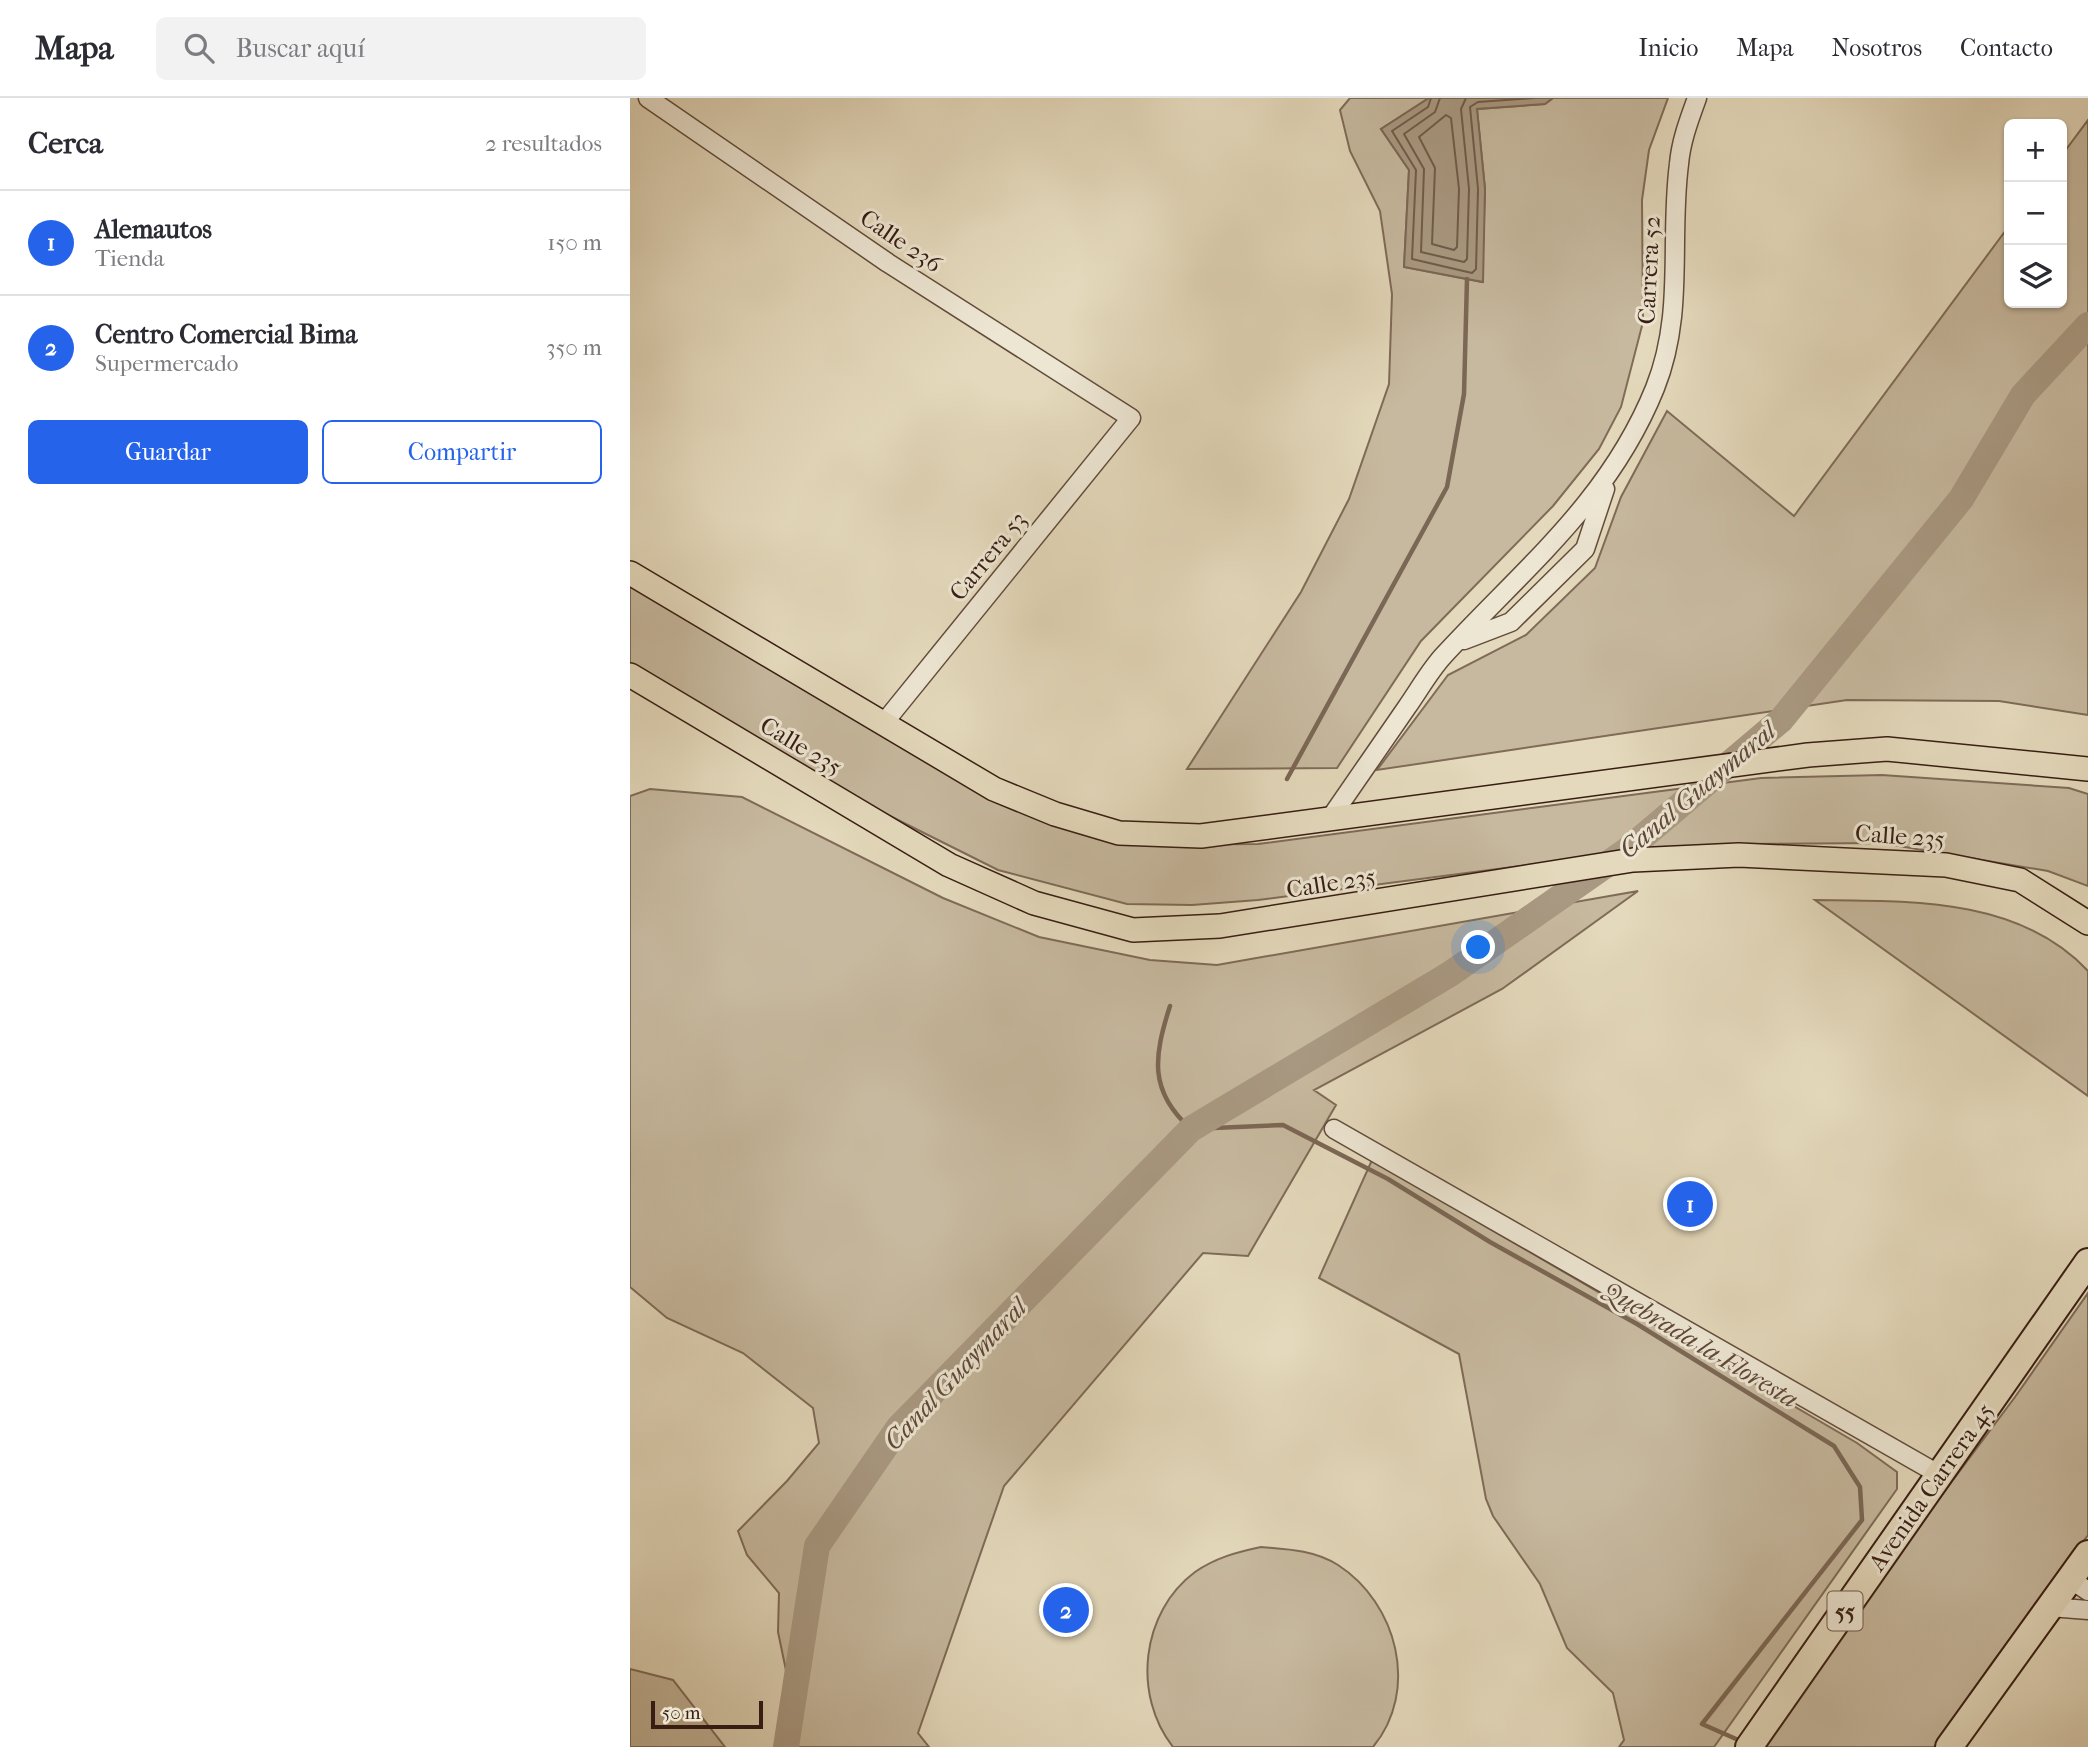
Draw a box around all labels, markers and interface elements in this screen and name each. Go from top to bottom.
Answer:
search box [156,17,646,80]
text: Mapa [35,29,114,68]
icon: search [180,29,218,67]
text: Buscar aquí [236,33,365,64]
text: Inicio [1638,34,1698,62]
text: Mapa [1736,34,1794,62]
text: Nosotros [1832,34,1922,62]
text: Contacto [1960,34,2053,62]
map controls [2004,119,2067,308]
button: + [2004,119,2067,182]
text: Cerca [28,126,103,161]
text: 2 resultados [485,130,602,157]
button: − [2004,182,2067,245]
street label: Calle 236 [855,204,948,279]
text: Alemautos [95,214,212,245]
street label: Carrera 52 [1632,215,1666,325]
text: 1 [47,229,55,256]
text: 150 m [547,229,602,256]
text: Tienda [95,245,164,272]
button: layers [2004,245,2067,308]
text: Centro Comercial Bima [95,319,357,350]
text: 2 [45,334,57,361]
text: 350 m [546,334,602,361]
text: Supermercado [95,350,239,377]
button: Guardar [28,420,308,484]
button: Compartir [322,420,602,484]
street label: Carrera 53 [944,506,1032,606]
street label: Calle 235 [755,711,847,781]
water label: Canal Guaymaral [1613,714,1784,865]
street label: Calle 235 [1854,819,1946,853]
street label: Calle 235 [1284,862,1378,904]
your location [1461,930,1495,964]
pin: 1 [1667,1178,1713,1230]
water label: Quebrada la Floresta [1597,1274,1804,1415]
water label: Canal Guaymaral [878,1291,1035,1456]
street label: Avenida Carrera 45 [1862,1398,1999,1577]
pin: 2 [1043,1584,1089,1636]
road number: 55 [1828,1592,1862,1630]
scale bar [651,1698,763,1730]
text: 50 m [662,1702,701,1724]

